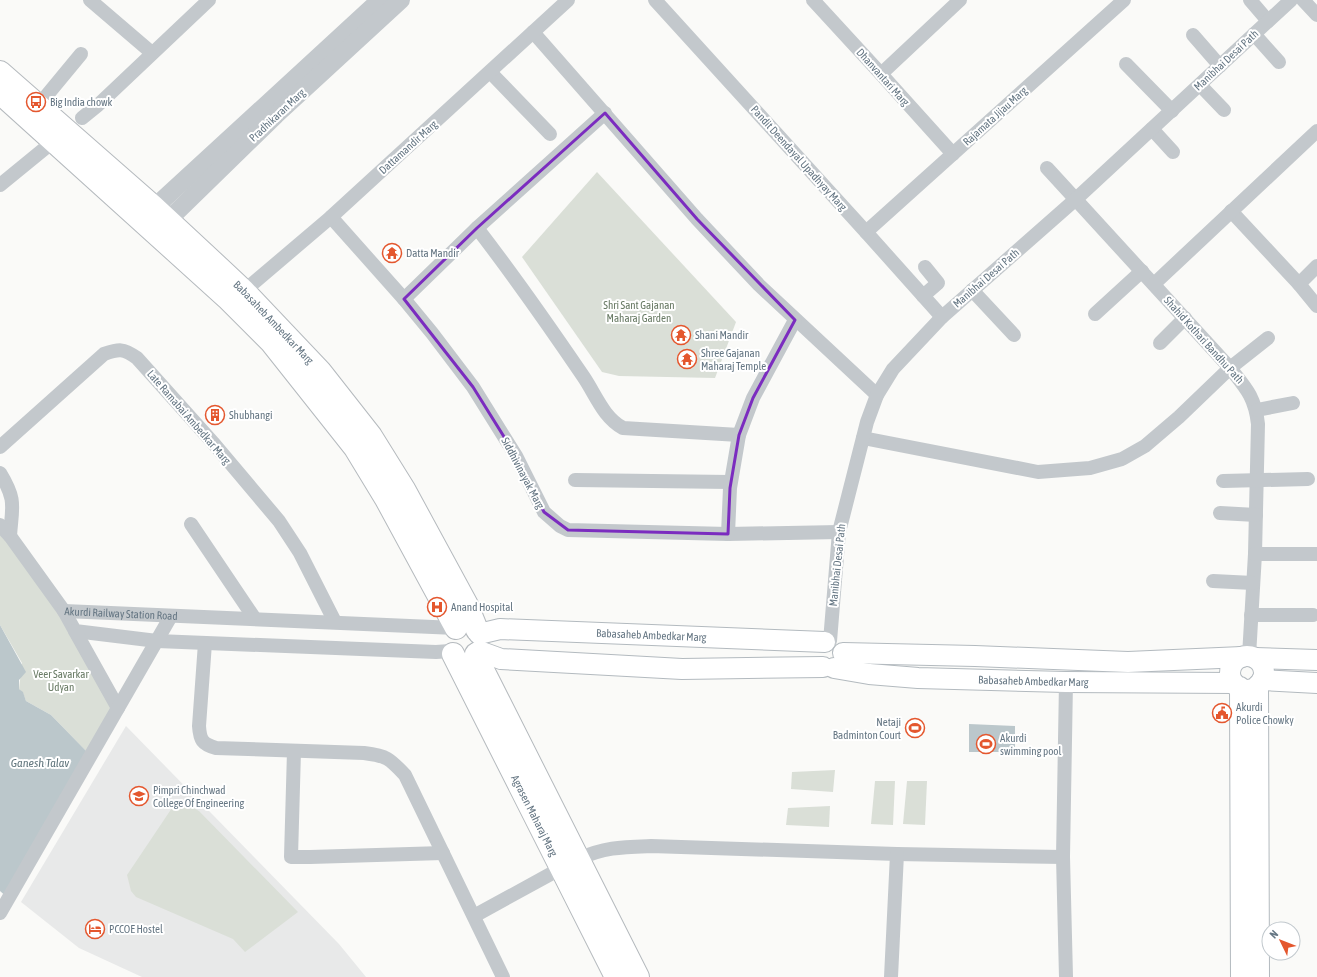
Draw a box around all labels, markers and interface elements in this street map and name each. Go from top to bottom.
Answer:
street label: Manibhai Desai Path [1192,27,1260,93]
street label: Dhanvantari Marg [854,46,912,108]
street label: Rajamata Jijau Marg [961,84,1030,148]
street label: Pradhikaran Marg [247,86,307,144]
bus stop icon: Big India chowk [25,91,47,113]
place label: Big India chowk [50,96,113,108]
street label: Pandit Deendayal Upadhyay Marg [749,103,849,213]
street label: Dattamandir Marg [377,118,440,176]
temple icon: Datta Mandir [381,242,403,264]
street label: Manibhai Desai Path [951,246,1021,310]
place label: Datta Mandir [406,247,460,259]
street label: Babasaheb Ambedkar Marg [231,278,316,367]
street label: Shahid Kothari Bandhu Path [1162,294,1246,386]
park label: Shri Sant Gajanan Maharaj Garden [603,299,675,324]
temple icon: Shani Mandir [670,324,692,346]
place label: Shani Mandir [695,329,749,341]
place label: Shree Gajanan Maharaj Temple [701,347,766,372]
temple icon: Shree Gajanan Maharaj Temple [676,348,698,370]
street label: Late Ramabai Ambedkar Marg [145,368,233,467]
building icon: Shubhangi [204,404,226,426]
place label: Shubhangi [229,409,273,421]
street label: Siddhivinayak Marg [499,435,547,511]
street label: Manibhai Desai Path [827,523,847,607]
hospital icon: Anand Hospital [426,596,448,618]
place label: Anand Hospital [451,601,513,613]
street label: Akurdi Railway Station Road [64,605,178,622]
street label: Babasaheb Ambedkar Marg [596,627,707,643]
park label: Veer Savarkar Udyan [33,668,89,693]
street label: Babasaheb Ambedkar Marg [978,674,1089,688]
place label: Akurdi Police Chowky [1236,701,1294,726]
public building icon: Akurdi Police Chowky [1211,702,1233,724]
place label: Netaji Badminton Court [833,716,901,741]
sports icon: Netaji Badminton Court [904,717,926,739]
place label: Akurdi swimming pool [1000,732,1061,757]
sports icon: Akurdi swimming pool [975,733,997,755]
water label: Ganesh Talav [11,756,69,770]
street label: Agrasen Maharaj Marg [509,773,560,858]
place label: Pimpri Chinchwad College Of Engineering [153,784,244,809]
school or university icon: Pimpri Chinchwad College Of Engineering [128,785,150,807]
hotel icon: PCCOE Hostel [84,918,106,940]
north arrow [1261,921,1301,961]
place label: PCCOE Hostel [109,923,163,935]
text: N [1267,928,1280,941]

